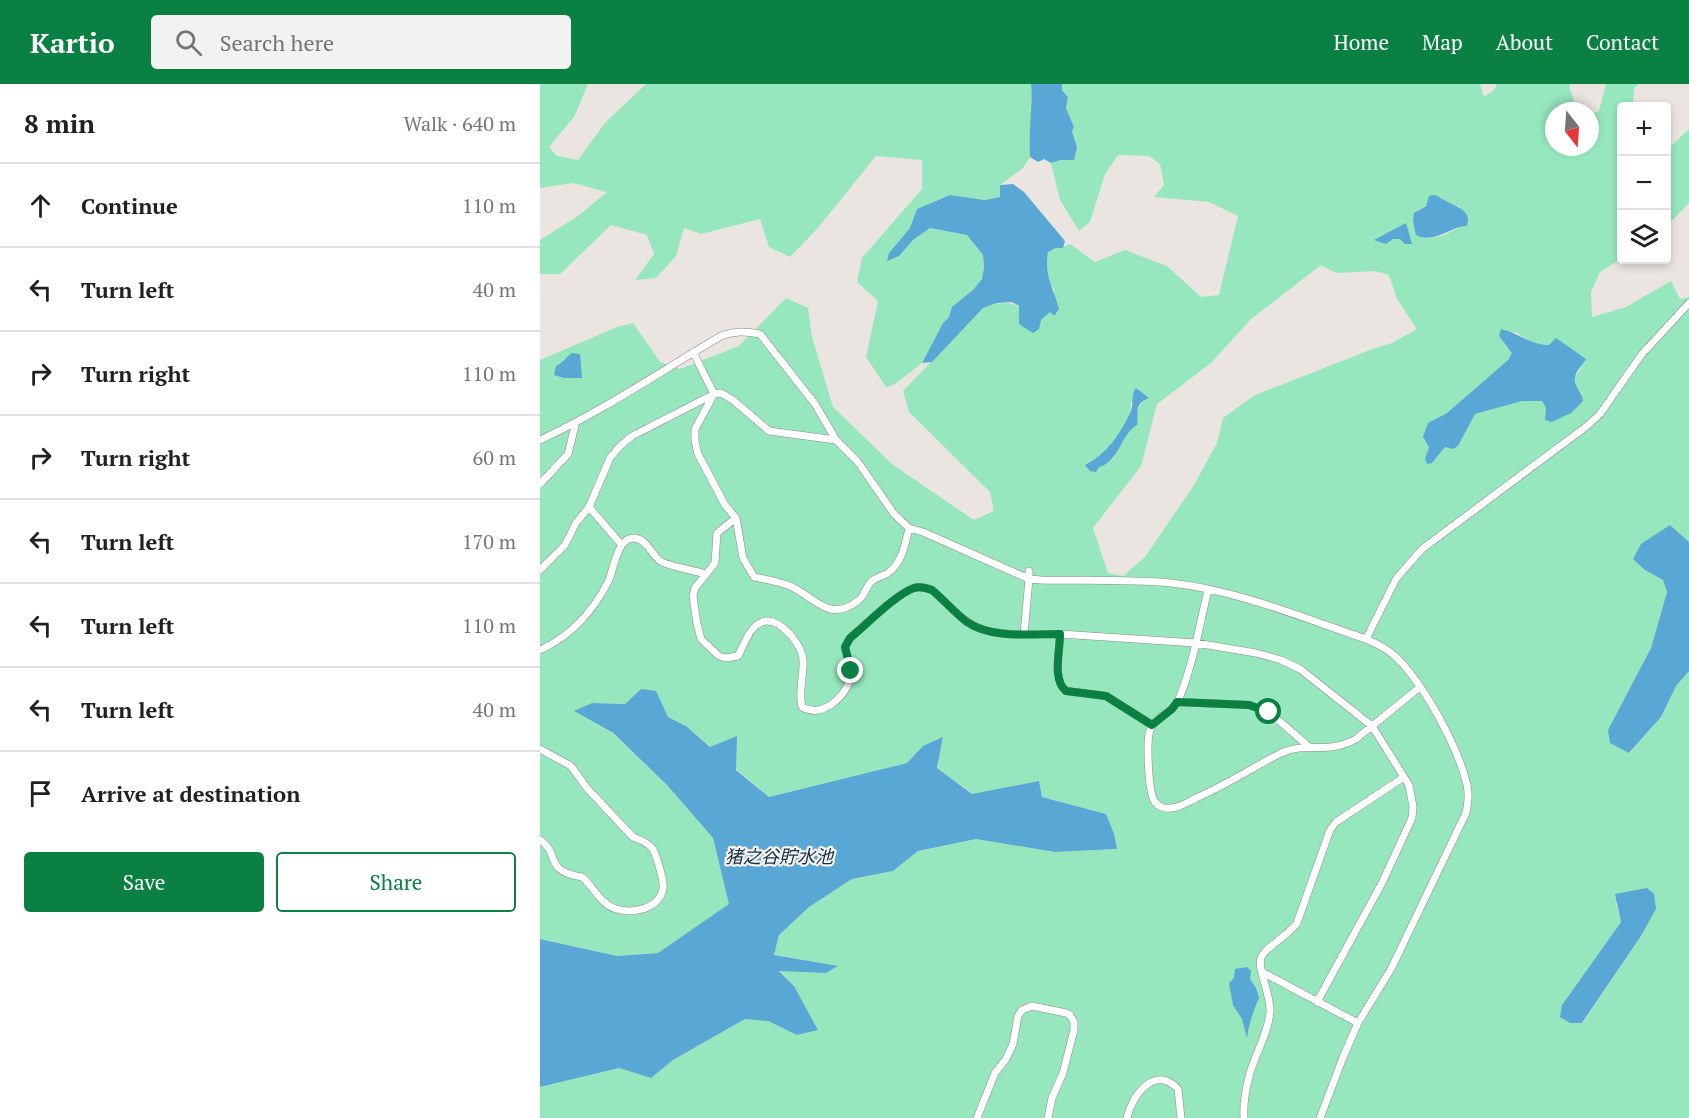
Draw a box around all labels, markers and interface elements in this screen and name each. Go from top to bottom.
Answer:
search box [151,15,571,69]
text: Kartio [30,24,115,61]
icon: search [172,26,205,59]
text: Search here [220,28,334,57]
text: Home [1333,28,1389,56]
text: Map [1422,28,1463,56]
text: About [1496,28,1553,56]
text: Contact [1586,28,1659,56]
north arrow [1545,102,1599,156]
map controls [1617,102,1671,264]
button: + [1617,102,1671,156]
text: 8 min [24,106,95,140]
text: Walk · 640 m [404,110,516,137]
button: − [1617,156,1671,210]
icon: ahead [24,189,57,222]
text: Continue [81,191,178,220]
text: 110 m [462,192,516,219]
button: layers [1617,210,1671,264]
icon: left [24,273,57,306]
text: Turn left [81,275,174,304]
text: 40 m [473,276,516,303]
icon: right [24,357,57,390]
text: Turn right [81,359,190,388]
text: 110 m [462,360,516,387]
icon: right [24,441,57,474]
text: Turn right [81,443,190,472]
text: 60 m [473,444,516,471]
icon: left [24,525,57,558]
text: Turn left [81,527,174,556]
text: 170 m [462,528,516,555]
icon: left [24,609,57,642]
text: Turn left [81,611,174,640]
text: 110 m [462,612,516,639]
route end [837,657,863,683]
icon: left [24,693,57,726]
text: Turn left [81,695,174,724]
text: 40 m [473,696,516,723]
route start [1255,698,1281,724]
icon: arrive [24,777,57,810]
text: Arrive at destination [81,779,300,808]
water label: 猪之谷貯水池 [725,844,835,868]
button: Save [24,852,264,912]
button: Share [276,852,516,912]

